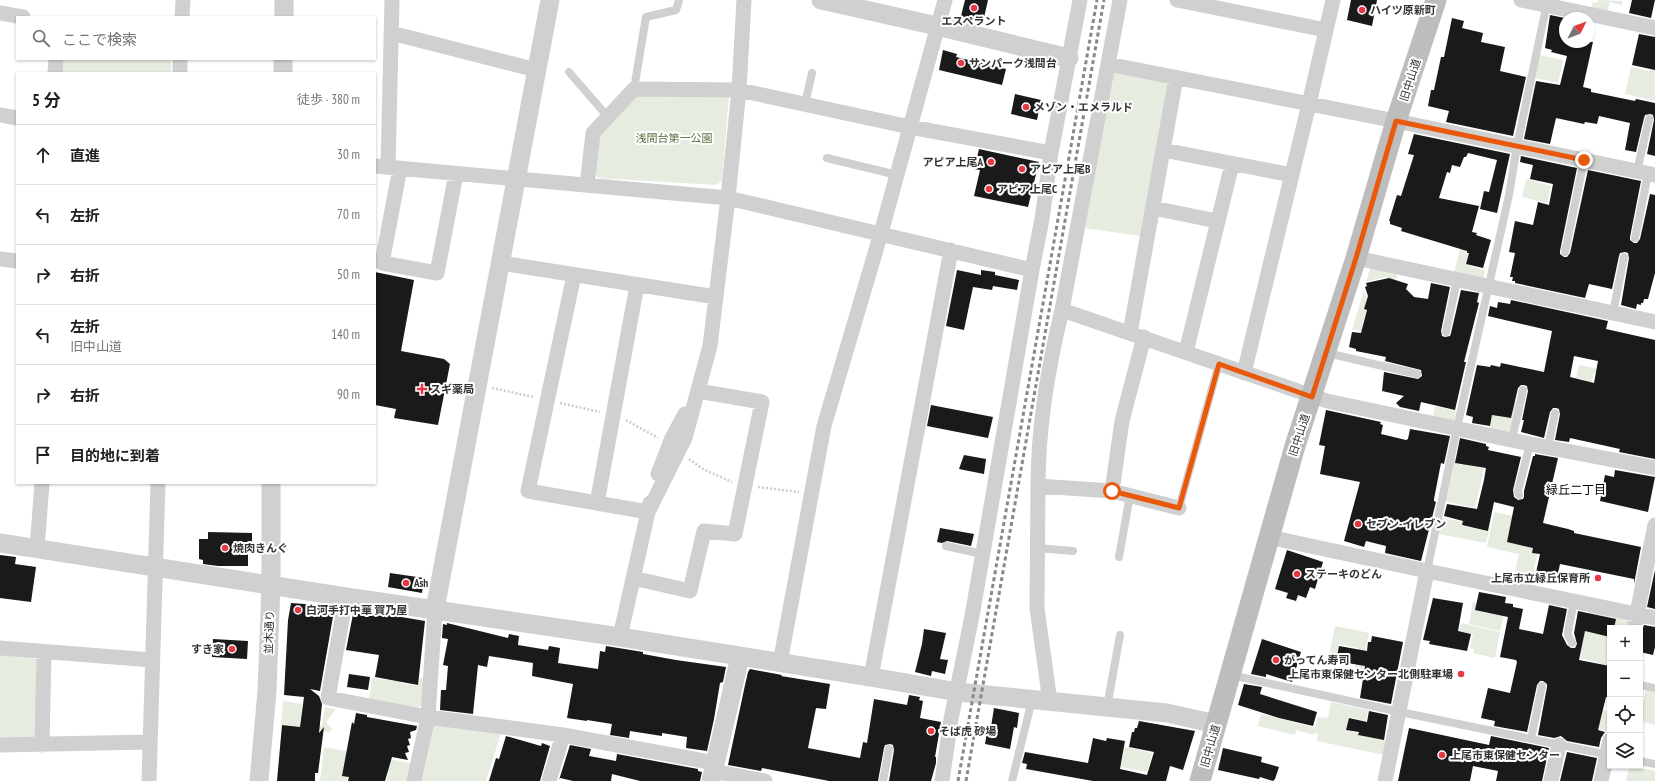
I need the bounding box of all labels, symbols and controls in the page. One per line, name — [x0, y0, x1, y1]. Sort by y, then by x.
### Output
marker: エスペラント — [969, 3, 979, 13]
place label: ハイツ原新町 — [1370, 3, 1436, 17]
marker: ハイツ原新町 — [1357, 5, 1367, 15]
north arrow — [1559, 12, 1595, 48]
place label: エスペラント — [941, 14, 1007, 28]
search box — [16, 16, 376, 60]
icon: search — [30, 27, 52, 49]
text: ここで検索 — [62, 30, 137, 49]
place label: サンパーク浅間台 — [969, 56, 1057, 70]
street label: 旧中山道 — [1397, 57, 1423, 103]
marker: サンパーク浅間台 — [956, 58, 966, 68]
text: 5 分 — [32, 89, 61, 111]
text: 徒歩 · 380 m — [297, 91, 360, 108]
place label: メゾン・エメラルド — [1034, 100, 1133, 114]
marker: メゾン・エメラルド — [1021, 102, 1031, 112]
park label: 浅間台第一公園 — [636, 131, 713, 145]
icon: ahead — [32, 144, 54, 166]
text: 直進 — [70, 146, 100, 165]
text: 30 m — [337, 146, 360, 163]
route end — [1575, 151, 1593, 169]
place label: アピア上尾A — [922, 155, 983, 169]
marker: アピア上尾A — [986, 157, 996, 167]
place label: アピア上尾B — [1030, 162, 1091, 176]
marker: アピア上尾B — [1017, 164, 1027, 174]
place label: アピア上尾C — [997, 182, 1057, 196]
marker: アピア上尾C — [984, 184, 994, 194]
icon: left — [32, 204, 54, 226]
text: 左折 — [70, 206, 100, 225]
text: 70 m — [337, 206, 360, 223]
icon: right — [32, 264, 54, 286]
text: 右折 — [70, 266, 100, 285]
text: 50 m — [337, 266, 360, 283]
text: 左折 — [70, 317, 100, 336]
icon: left — [32, 324, 54, 346]
text: 140 m — [331, 326, 360, 343]
text: 旧中山道 — [70, 338, 122, 355]
place label: スギ薬局 — [430, 382, 474, 396]
icon: right — [32, 384, 54, 406]
marker: スギ薬局 — [417, 384, 427, 394]
text: 右折 — [70, 386, 100, 405]
text: 90 m — [337, 386, 360, 403]
street label: 旧中山道 — [1286, 412, 1312, 458]
icon: arrive — [32, 444, 54, 466]
text: 目的地に到着 — [70, 446, 160, 465]
route start — [1103, 482, 1121, 500]
district label: 緑丘二丁目 — [1546, 482, 1606, 497]
place label: セブン-イレブン — [1366, 517, 1446, 531]
marker: セブン-イレブン — [1353, 519, 1363, 529]
place label: 焼肉きんぐ — [233, 541, 288, 555]
marker: 焼肉きんぐ — [220, 543, 230, 553]
place label: ステーキのどん — [1305, 567, 1382, 581]
marker: ステーキのどん — [1292, 569, 1302, 579]
place label: 上尾市立緑丘保育所 — [1491, 571, 1590, 585]
marker: 上尾市立緑丘保育所 — [1593, 573, 1603, 583]
place label: Ash — [413, 576, 428, 590]
marker: Ash — [401, 578, 411, 588]
place label: 白河手打中華 賀乃屋 — [306, 603, 407, 617]
marker: 白河手打中華 賀乃屋 — [293, 605, 303, 615]
street label: 並木通り — [261, 610, 277, 654]
map controls — [1607, 625, 1643, 769]
button: + — [1607, 625, 1643, 661]
place label: すき家 — [191, 642, 224, 656]
marker: すき家 — [227, 644, 237, 654]
place label: がってん寿司 — [1284, 653, 1349, 667]
marker: がってん寿司 — [1271, 655, 1281, 665]
button: − — [1607, 661, 1643, 697]
place label: 上尾市東保健センター北側駐車場 — [1288, 667, 1453, 681]
marker: 上尾市東保健センター北側駐車場 — [1456, 669, 1466, 679]
button: locate — [1607, 697, 1643, 733]
street label: 旧中山道 — [1197, 723, 1223, 769]
place label: そば虎 砂場 — [939, 724, 996, 738]
marker: そば虎 砂場 — [926, 726, 936, 736]
button: layers — [1607, 733, 1643, 769]
place label: 上尾市東保健センター — [1450, 748, 1560, 762]
marker: 上尾市東保健センター — [1437, 750, 1447, 760]

